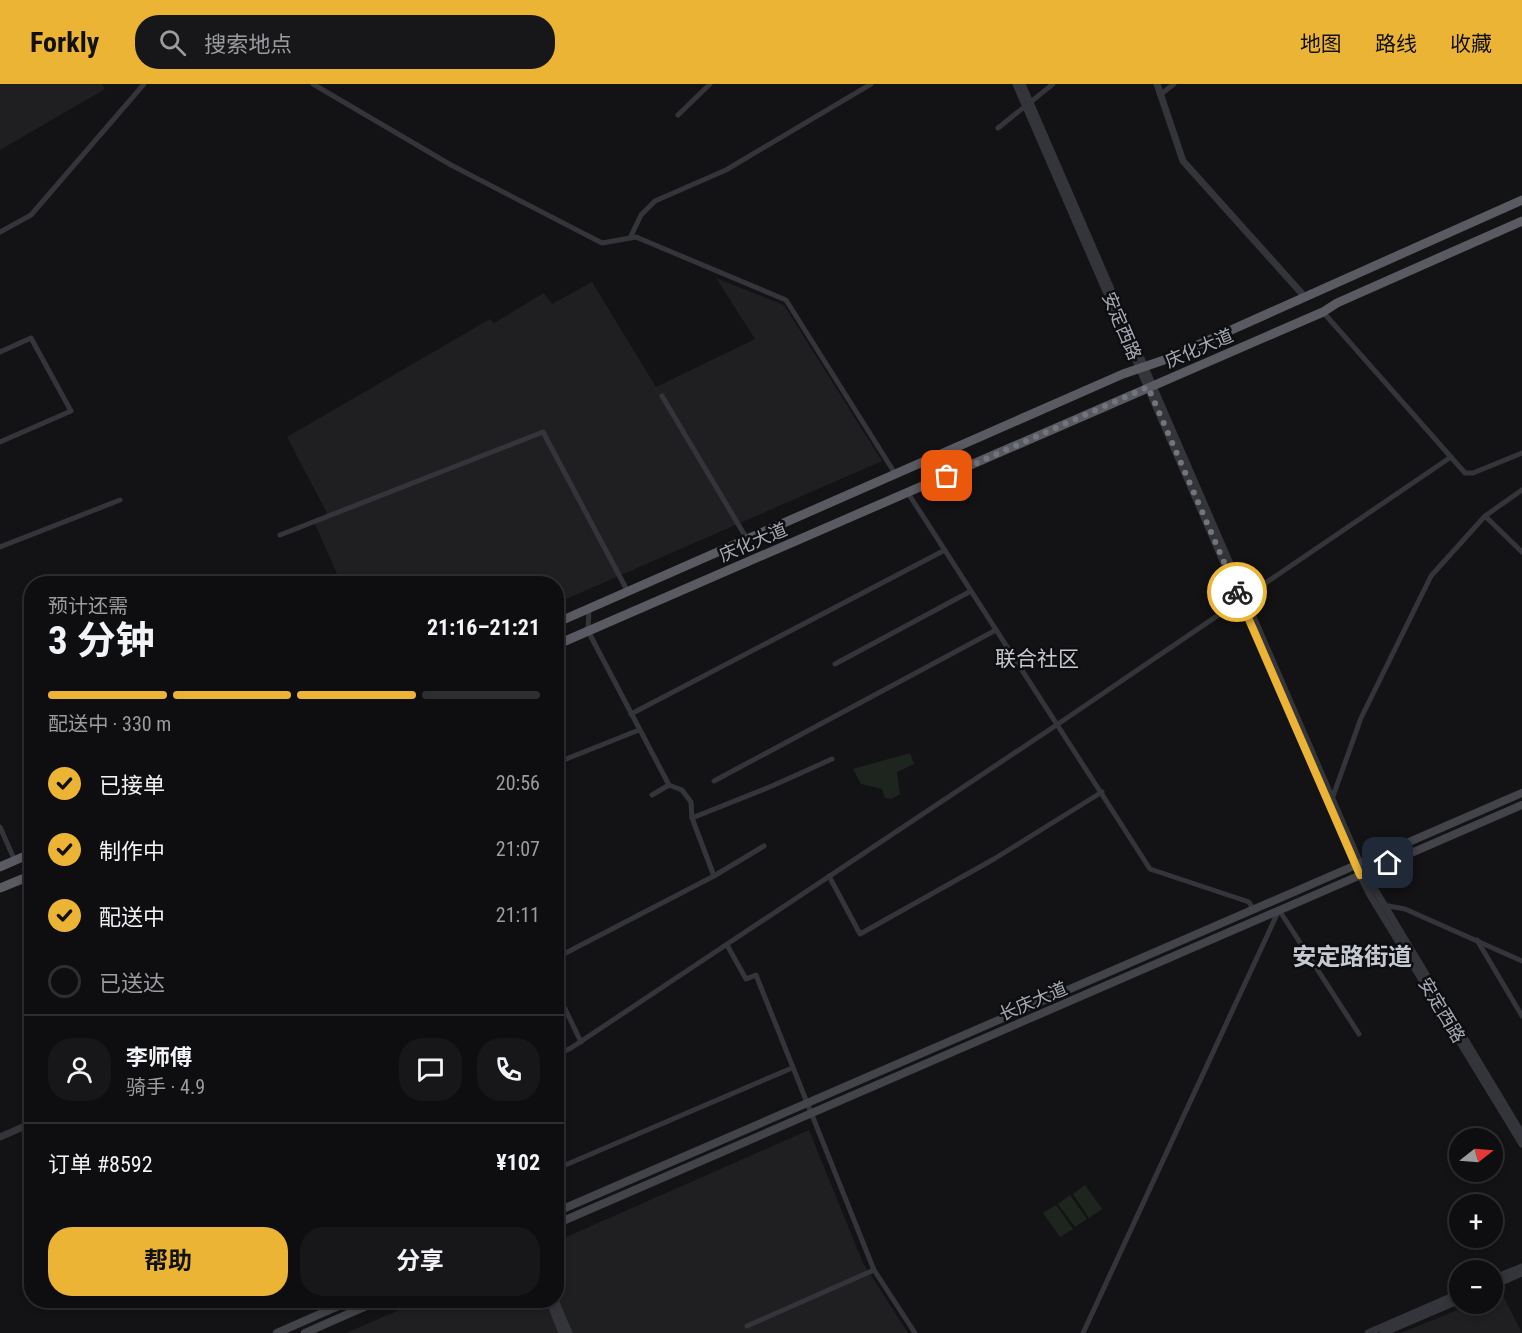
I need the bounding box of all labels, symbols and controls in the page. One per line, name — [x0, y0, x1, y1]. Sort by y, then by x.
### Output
search box — [135, 15, 555, 69]
text: Forkly — [30, 26, 99, 59]
icon: search — [156, 26, 189, 59]
text: 搜索地点 — [204, 32, 292, 57]
text: 地图 — [1300, 32, 1342, 56]
text: 路线 — [1375, 32, 1417, 56]
text: 收藏 — [1450, 32, 1492, 56]
street label: 安定西路 — [1098, 289, 1146, 363]
street label: 庆化大道 — [1162, 324, 1236, 372]
pin — [921, 450, 972, 501]
icon: bag — [930, 459, 963, 492]
street label: 庆化大道 — [716, 518, 790, 566]
courier — [1207, 562, 1267, 622]
icon: bike — [1221, 576, 1254, 609]
text: 预计还需 — [48, 594, 128, 618]
text: 21:16–21:21 — [427, 615, 540, 640]
text: 3 分钟 — [48, 618, 155, 664]
district label: 联合社区 — [995, 647, 1079, 671]
text: 配送中 · 330 m — [48, 712, 171, 736]
icon: check — [48, 767, 81, 800]
text: 20:56 — [496, 771, 540, 795]
text: 已接单 — [99, 773, 165, 798]
icon: check — [48, 833, 81, 866]
text: 21:07 — [496, 837, 540, 861]
pin — [1362, 837, 1413, 888]
text: 制作中 — [99, 839, 165, 864]
icon: home — [1371, 846, 1404, 879]
icon: check — [48, 899, 81, 932]
text: 21:11 — [496, 903, 540, 927]
text: 配送中 — [99, 905, 165, 930]
district label: 安定路街道 — [1292, 943, 1412, 971]
text: 已送达 — [99, 971, 165, 996]
street label: 安定西路 — [1414, 974, 1470, 1046]
street label: 长庆大道 — [996, 977, 1070, 1025]
button: person — [48, 1038, 111, 1101]
button: chat — [399, 1038, 462, 1101]
button: phone — [477, 1038, 540, 1101]
text: 李师傅 — [126, 1045, 192, 1070]
text: 骑手 · 4.9 — [126, 1075, 205, 1099]
north arrow — [1449, 1128, 1503, 1182]
map controls — [1449, 1128, 1503, 1314]
text: ¥102 — [496, 1150, 540, 1175]
text: 订单 #8592 — [48, 1152, 153, 1177]
button: + — [1449, 1194, 1503, 1248]
button: 帮助 — [48, 1227, 288, 1296]
button: 分享 — [300, 1227, 540, 1296]
button: − — [1449, 1260, 1503, 1314]

